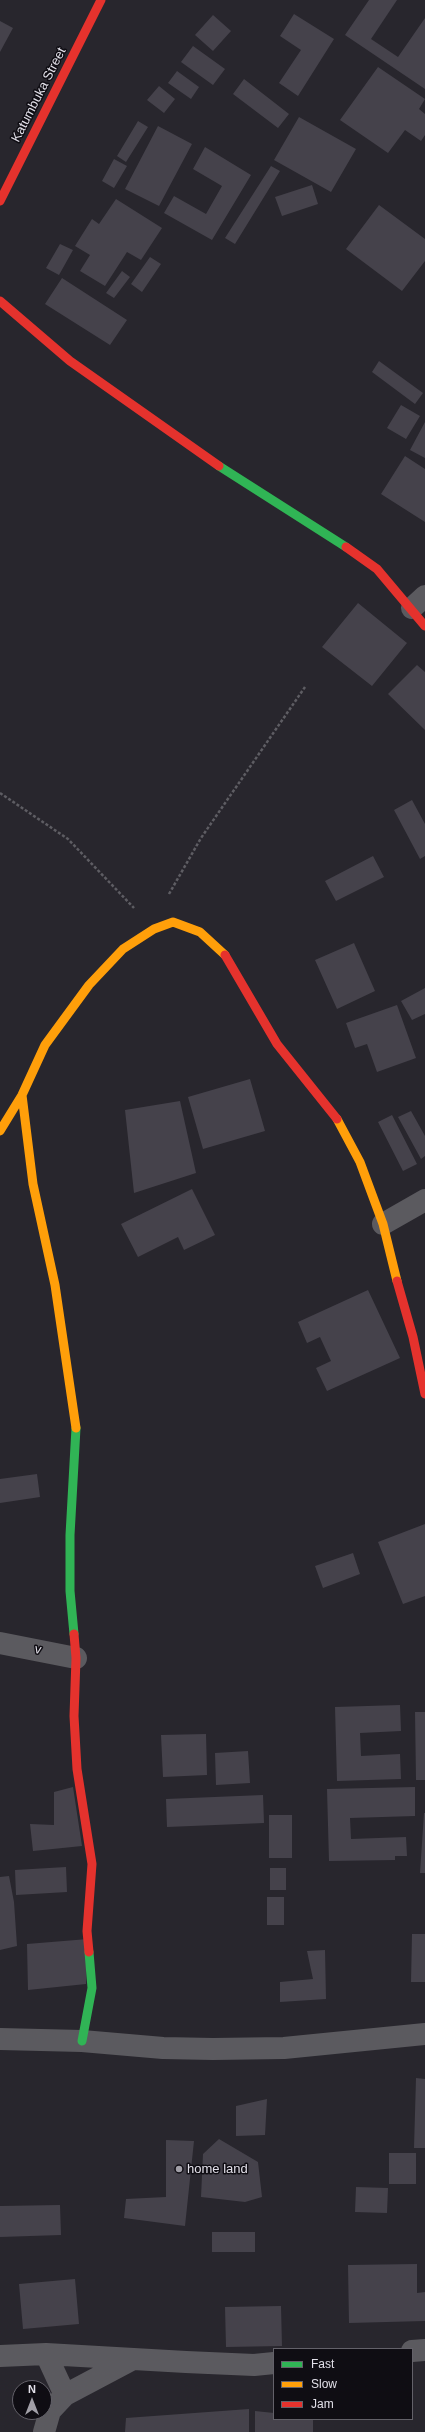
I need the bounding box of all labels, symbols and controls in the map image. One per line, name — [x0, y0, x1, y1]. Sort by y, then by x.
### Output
street label: Katumbuka Street — [8, 45, 70, 145]
street label: v — [33, 1642, 43, 1658]
place label: home land — [187, 2161, 248, 2177]
marker: home land — [174, 2164, 184, 2174]
legend — [273, 2348, 413, 2420]
text: Fast — [311, 2357, 334, 2371]
text: Slow — [311, 2377, 337, 2391]
north arrow — [12, 2380, 52, 2420]
text: N — [28, 2383, 36, 2395]
text: Jam — [311, 2397, 334, 2411]

